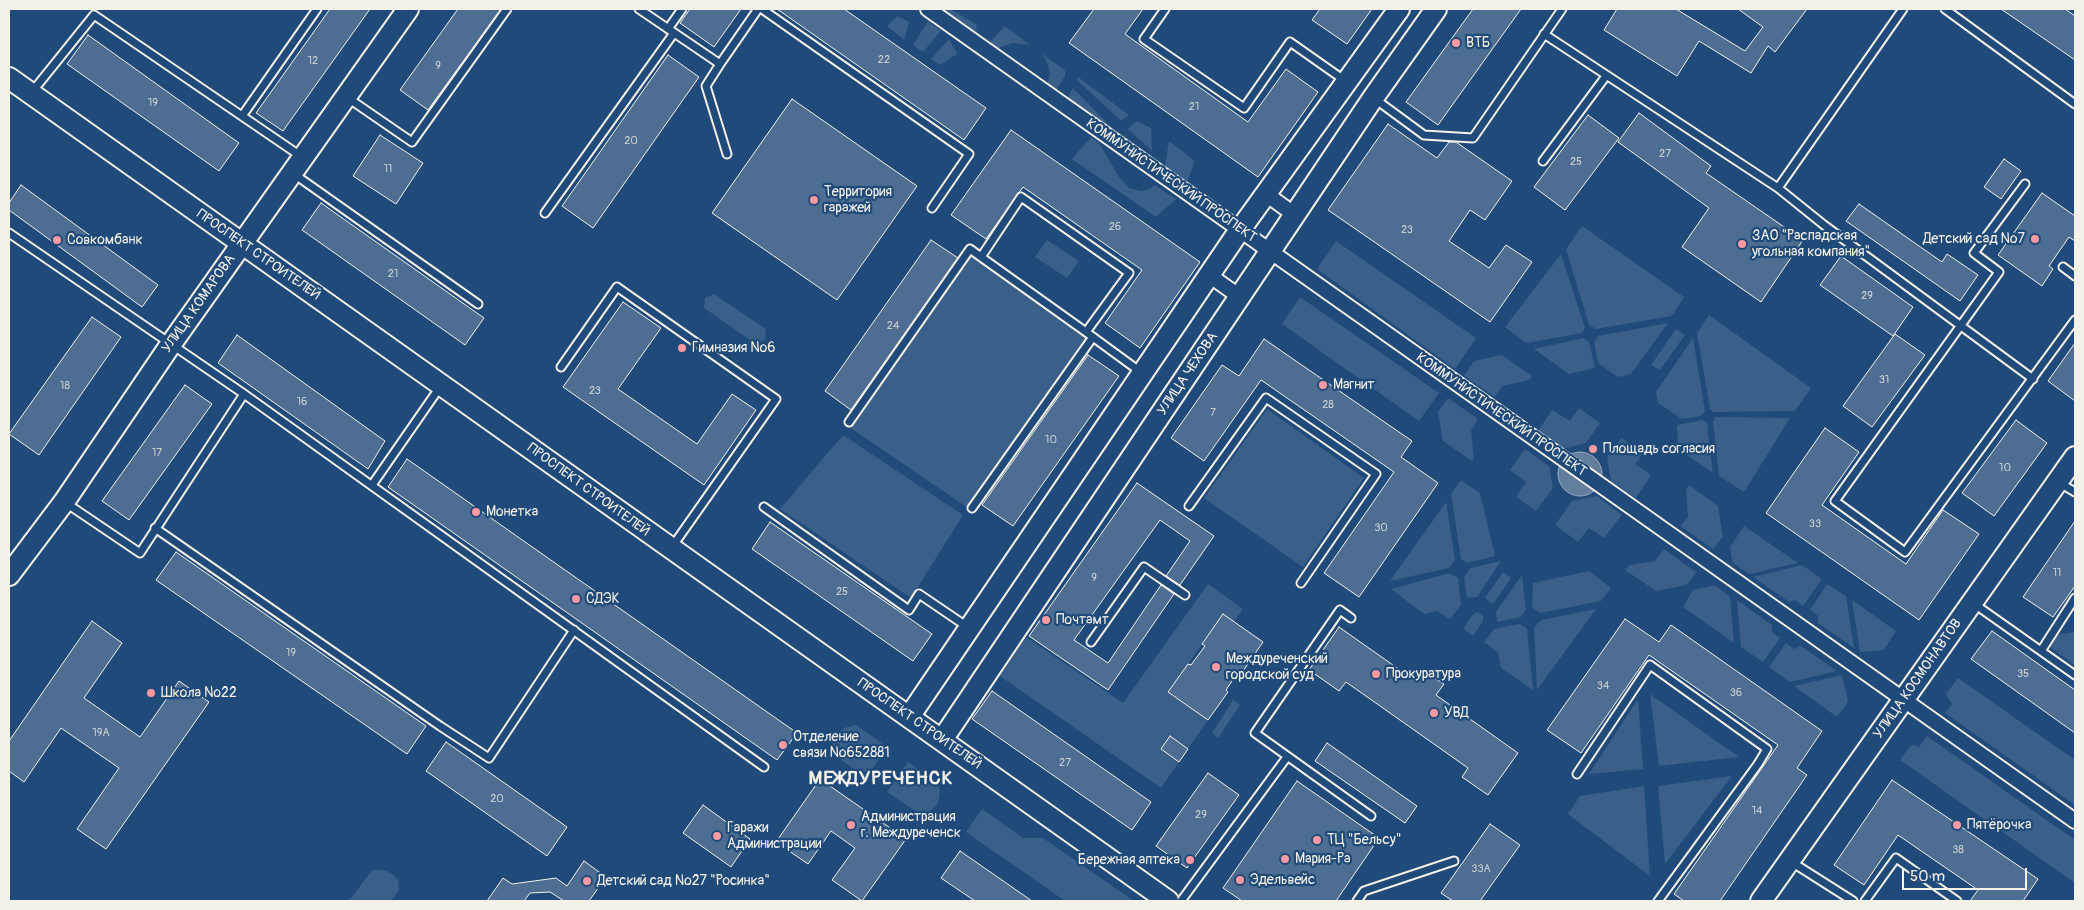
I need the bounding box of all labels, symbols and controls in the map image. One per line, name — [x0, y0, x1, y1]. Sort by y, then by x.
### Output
place label: ВТБ — [1466, 35, 1490, 51]
marker: ВТБ — [1450, 37, 1462, 49]
house number: 22 — [878, 53, 890, 67]
house number: 12 — [308, 54, 318, 68]
house number: 9 — [435, 59, 441, 73]
house number: 19 — [148, 96, 158, 110]
house number: 21 — [1189, 100, 1199, 114]
street label: КОММУНИСТИЧЕСКИЙ ПРОСПЕКТ — [1083, 116, 1259, 246]
house number: 20 — [624, 134, 638, 148]
house number: 27 — [1659, 147, 1671, 161]
house number: 25 — [1570, 155, 1582, 169]
house number: 11 — [384, 162, 392, 176]
place label: Территория гаражей — [824, 184, 892, 216]
marker: Территория гаражей — [808, 194, 820, 206]
street label: ПРОСПЕКТ СТРОИТЕЛЕЙ — [193, 206, 323, 304]
house number: 26 — [1109, 220, 1121, 234]
house number: 23 — [1401, 223, 1413, 237]
place label: ЗАО "Распадская угольная компания" — [1752, 228, 1870, 260]
place label: Детский сад №7 — [1923, 231, 2025, 247]
place label: Совкомбанк — [67, 232, 143, 248]
marker: Детский сад №7 — [2029, 233, 2041, 245]
marker: Совкомбанк — [51, 234, 63, 246]
marker: ЗАО "Распадская угольная компания" — [1736, 238, 1748, 250]
street label: УЛИЦА КОМАРОВА — [159, 252, 239, 356]
house number: 21 — [388, 267, 398, 281]
house number: 29 — [1861, 289, 1873, 303]
house number: 24 — [887, 319, 899, 333]
street label: УЛИЦА ЧЕХОВА — [1154, 329, 1222, 419]
place label: Гимназия №6 — [692, 340, 775, 356]
marker: Гимназия №6 — [676, 342, 688, 354]
street label: КОММУНИСТИЧЕСКИЙ ПРОСПЕКТ — [1413, 350, 1589, 480]
house number: 31 — [1879, 373, 1889, 387]
place label: Магнит — [1333, 377, 1375, 393]
house number: 18 — [60, 379, 70, 393]
marker: Магнит — [1317, 379, 1329, 391]
house number: 23 — [589, 384, 601, 398]
house number: 16 — [297, 395, 307, 409]
house number: 28 — [1322, 398, 1334, 412]
house number: 7 — [1210, 406, 1216, 420]
house number: 10 — [1045, 433, 1057, 447]
street label: ПРОСПЕКТ СТРОИТЕЛЕЙ — [524, 440, 652, 540]
place label: Площадь согласия — [1603, 441, 1715, 457]
marker: Площадь согласия — [1587, 443, 1599, 455]
house number: 17 — [152, 446, 162, 460]
house number: 10 — [1999, 461, 2011, 475]
place label: Монетка — [486, 504, 538, 520]
marker: Монетка — [470, 506, 482, 518]
house number: 33 — [1809, 517, 1821, 531]
house number: 30 — [1374, 521, 1388, 535]
house number: 11 — [2053, 566, 2061, 580]
house number: 9 — [1091, 571, 1097, 585]
house number: 25 — [836, 585, 848, 599]
place label: СДЭК — [586, 591, 619, 607]
marker: СДЭК — [570, 593, 582, 605]
place label: Почтамт — [1056, 612, 1109, 628]
marker: Почтамт — [1040, 614, 1052, 626]
street label: УЛИЦА КОСМОНАВТОВ — [1870, 616, 1966, 742]
house number: 19 — [286, 646, 296, 660]
place label: Междуреченский городской суд — [1226, 651, 1328, 684]
marker: Междуреченский городской суд — [1210, 661, 1222, 673]
place label: Прокуратура — [1386, 666, 1461, 682]
house number: 35 — [2017, 667, 2029, 681]
marker: Прокуратура — [1370, 668, 1382, 680]
street label: ПРОСПЕКТ СТРОИТЕЛЕЙ — [854, 675, 984, 773]
house number: 34 — [1597, 679, 1609, 693]
place label: Школа №22 — [161, 685, 237, 701]
house number: 36 — [1730, 686, 1742, 700]
marker: Школа №22 — [145, 687, 157, 699]
place label: УВД — [1444, 705, 1469, 721]
marker: УВД — [1428, 707, 1440, 719]
house number: 19А — [92, 726, 110, 740]
place label: Отделение связи №652881 — [793, 729, 890, 762]
marker: Отделение связи №652881 — [777, 739, 789, 751]
house number: 27 — [1059, 756, 1071, 770]
district label: МЕЖДУРЕЧЕНСК — [807, 768, 955, 790]
house number: 20 — [490, 792, 504, 806]
house number: 14 — [1752, 804, 1762, 818]
house number: 29 — [1195, 808, 1207, 822]
place label: Администрация г. Междуреченск — [861, 809, 961, 842]
place label: Пятёрочка — [1967, 817, 2031, 833]
marker: Администрация г. Междуреченск — [845, 819, 857, 831]
marker: Пятёрочка — [1951, 819, 1963, 831]
place label: Гаражи Администрации — [727, 820, 821, 852]
marker: Гаражи Администрации — [711, 830, 723, 842]
place label: ТЦ "Бельсу" — [1327, 832, 1401, 848]
marker: ТЦ "Бельсу" — [1311, 834, 1323, 846]
house number: 38 — [1952, 843, 1964, 857]
place label: Мария-Ра — [1295, 851, 1350, 867]
place label: Бережная аптека — [1078, 852, 1180, 868]
marker: Мария-Ра — [1279, 853, 1291, 865]
marker: Бережная аптека — [1184, 854, 1196, 866]
scale bar — [1904, 858, 2029, 890]
house number: 33А — [1471, 862, 1491, 876]
text: 50 m — [1910, 867, 1945, 886]
place label: Эдельвейс — [1250, 872, 1315, 888]
place label: Детский сад №27 "Росинка" — [597, 873, 770, 889]
marker: Эдельвейс — [1234, 874, 1246, 886]
marker: Детский сад №27 "Росинка" — [581, 875, 593, 887]

